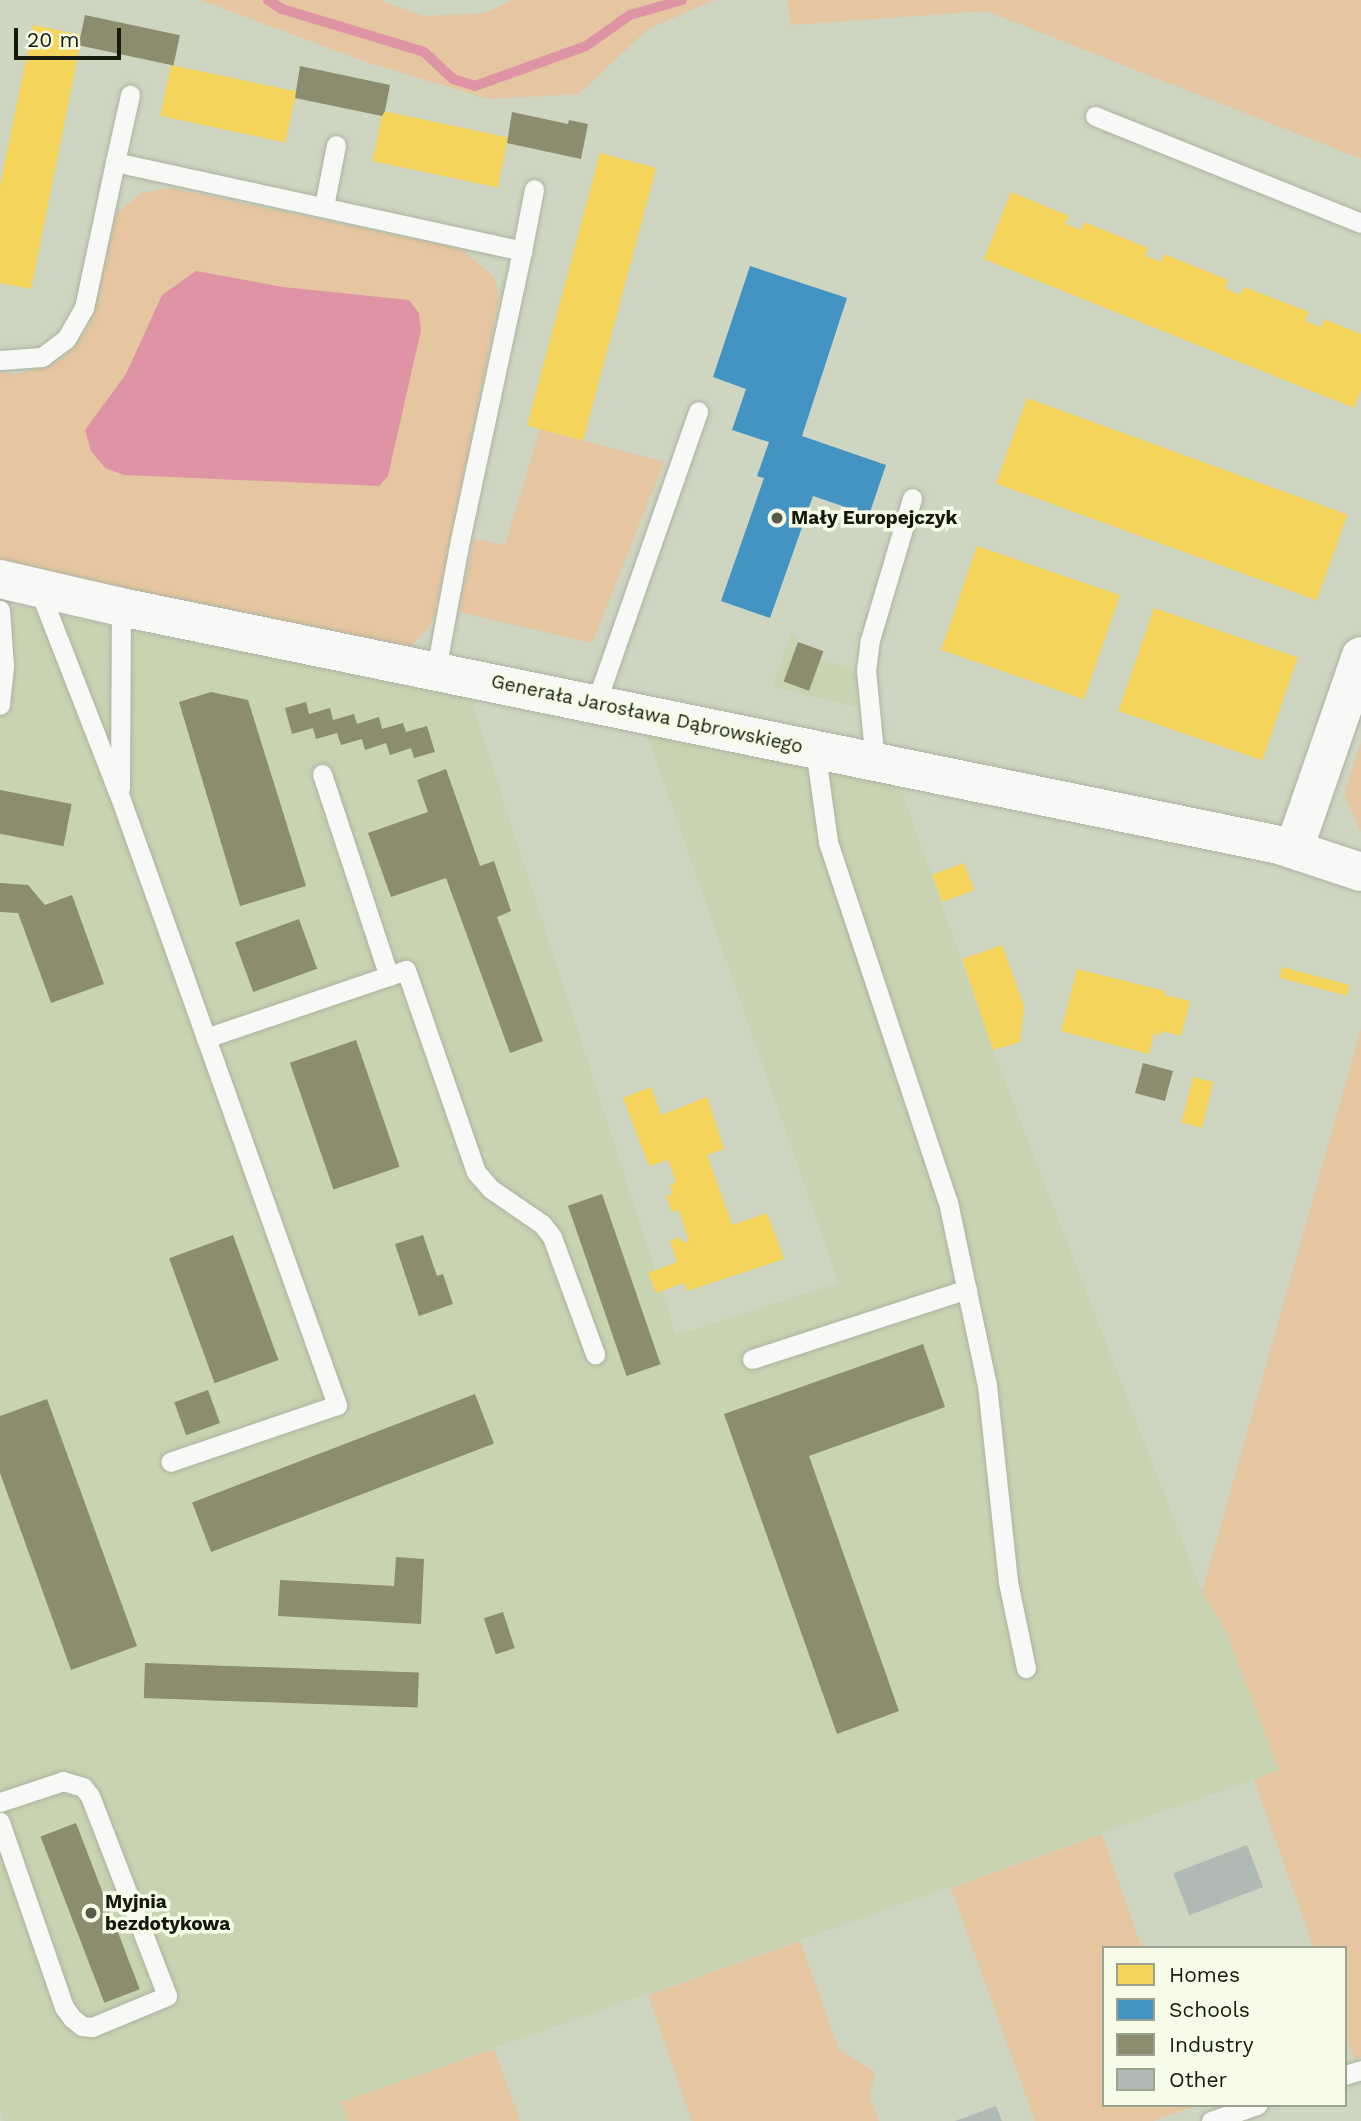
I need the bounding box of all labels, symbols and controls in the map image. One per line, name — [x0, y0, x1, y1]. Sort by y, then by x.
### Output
scale bar — [18, 14, 124, 58]
text: 20 m — [27, 27, 79, 52]
place label: Mały Europejczyk — [791, 507, 958, 529]
marker: Mały Europejczyk — [769, 510, 785, 526]
street label: Generała Jarosława Dąbrowskiego — [488, 670, 806, 758]
place label: Myjnia bezdotykowa — [105, 1891, 230, 1935]
marker: Myjnia bezdotykowa — [83, 1905, 99, 1921]
legend — [1102, 1946, 1347, 2107]
text: Homes — [1169, 1962, 1240, 1987]
text: Schools — [1169, 1997, 1250, 2022]
text: Industry — [1169, 2032, 1254, 2057]
text: Other — [1169, 2067, 1227, 2092]

